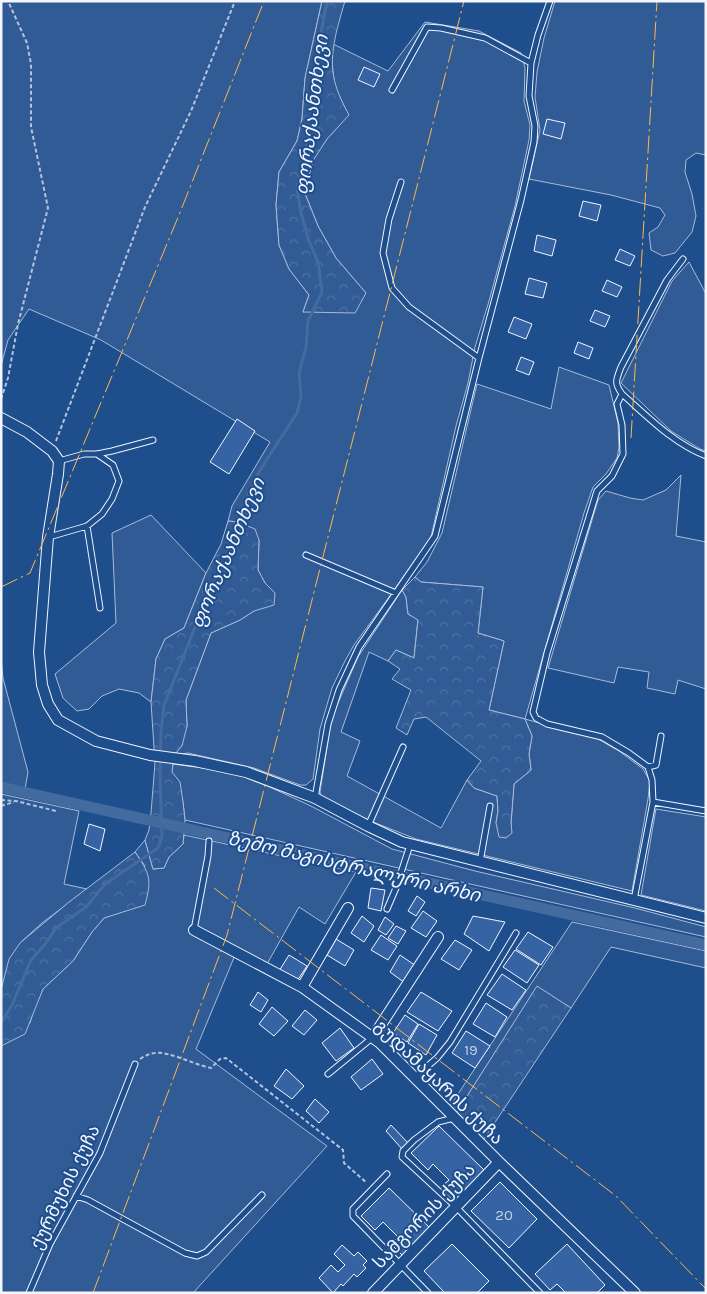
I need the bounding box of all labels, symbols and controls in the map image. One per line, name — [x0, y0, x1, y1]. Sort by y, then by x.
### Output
water label: ფორაქაანთხევი — [291, 33, 333, 197]
water label: ფორაქაანთხევი — [186, 474, 270, 632]
water label: ზემო მაგისტრალური არხი — [225, 827, 483, 907]
street label: გუდამაყარის ქუჩა — [370, 1015, 508, 1149]
house number: 19 — [464, 1041, 478, 1059]
street label: ქურმუხის ქუჩა — [25, 1121, 105, 1253]
street label: სამგორის ქუჩა — [368, 1159, 480, 1273]
house number: 20 — [495, 1206, 513, 1224]

